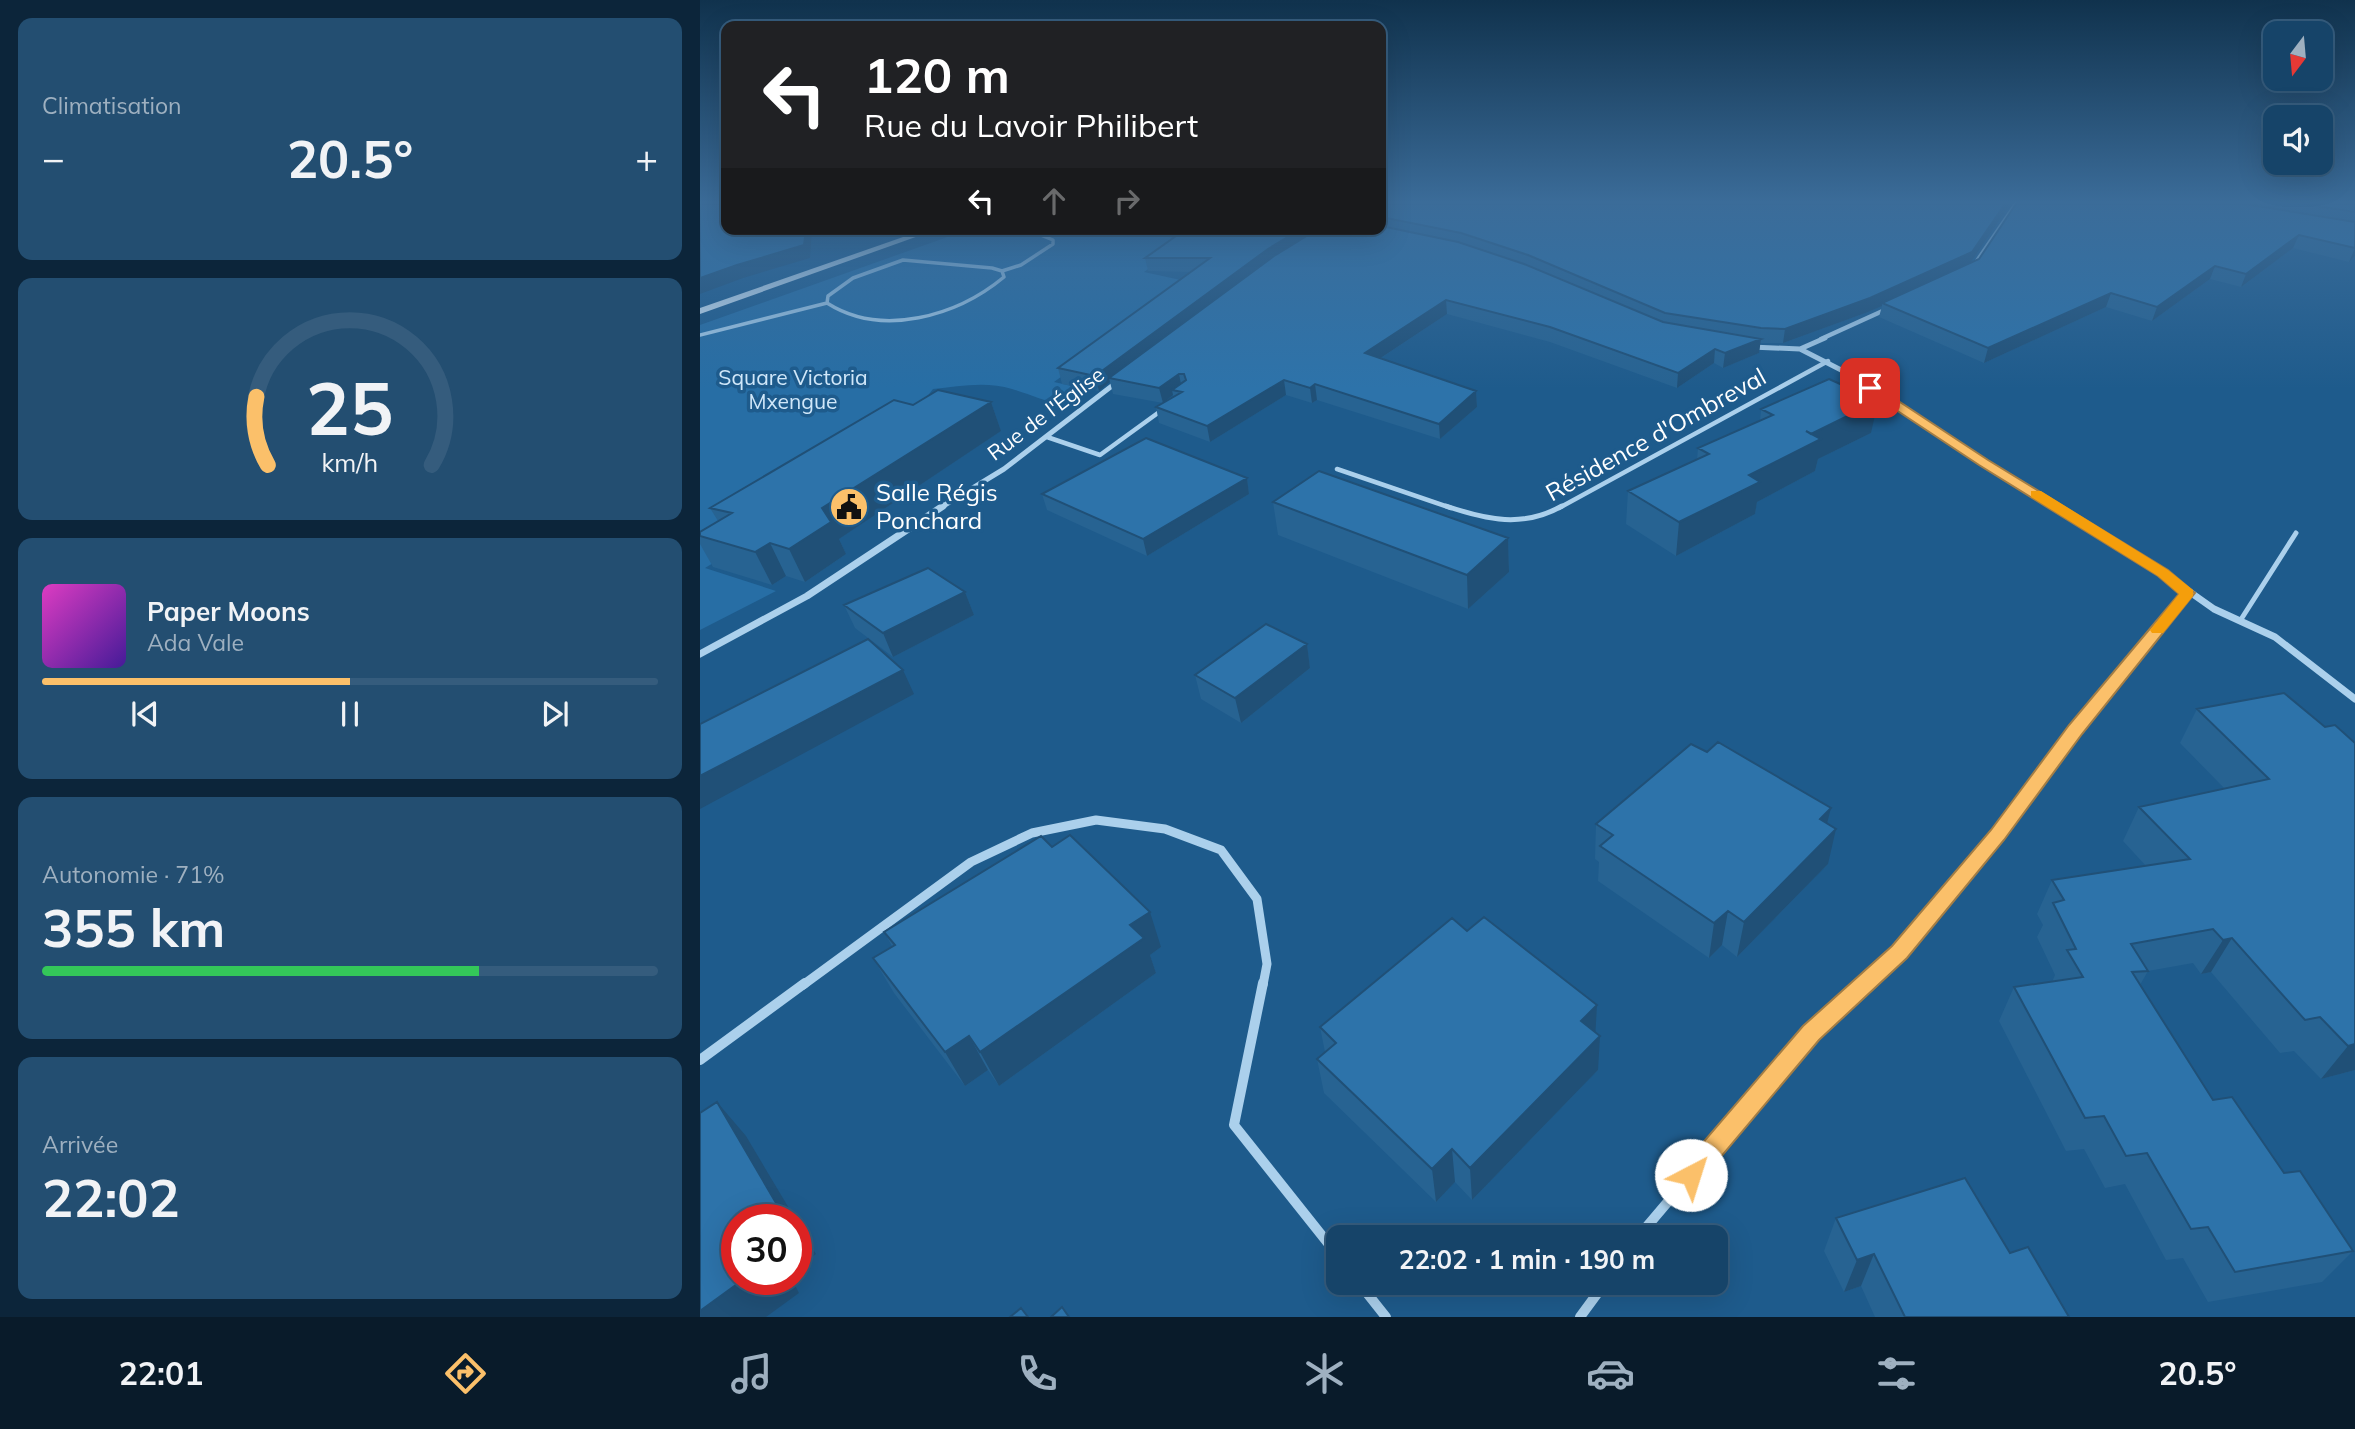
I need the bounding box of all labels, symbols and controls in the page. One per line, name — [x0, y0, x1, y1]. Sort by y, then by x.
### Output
north arrow — [2263, 21, 2333, 91]
map controls — [2263, 21, 2333, 175]
text: 120 m — [864, 44, 1010, 105]
icon: left — [749, 49, 840, 140]
text: Climatisation — [42, 91, 182, 120]
text: Rue du Lavoir Philibert — [864, 105, 1198, 145]
button: sound — [2263, 105, 2333, 175]
text: 20.5° — [287, 126, 413, 191]
text: − — [42, 134, 65, 182]
text: + — [635, 134, 658, 182]
icon: left — [962, 182, 1000, 220]
icon: ahead — [1035, 182, 1073, 220]
icon: right — [1108, 182, 1146, 220]
pin — [1840, 358, 1900, 418]
street label: Rue de l'Église — [982, 361, 1109, 466]
street label: Résidence d'Ombreval — [1540, 361, 1771, 507]
text: 25 — [306, 362, 394, 453]
park label: Square Victoria Mxengue — [718, 364, 868, 414]
icon: arrive — [1851, 369, 1889, 407]
text: km/h — [322, 446, 378, 477]
place label: Salle Régis Ponchard — [876, 477, 998, 535]
public building icon: Salle Régis Ponchard — [828, 486, 870, 528]
text: Paper Moons — [147, 595, 310, 628]
text: Ada Vale — [147, 628, 244, 657]
icon: previous — [126, 695, 164, 733]
icon: pause — [331, 695, 369, 733]
icon: next — [536, 695, 574, 733]
text: Autonomie · 71% — [42, 860, 225, 889]
text: 355 km — [42, 895, 225, 960]
text: Arrivée — [42, 1130, 118, 1159]
position arrow — [1654, 1138, 1728, 1212]
text: 22:02 — [42, 1165, 180, 1230]
speed limit sign: 30 — [721, 1204, 812, 1295]
text: 22:02 · 1 min · 190 m — [1399, 1243, 1655, 1276]
icon: directions — [441, 1349, 490, 1398]
icon: music — [727, 1349, 776, 1398]
icon: phone — [1013, 1349, 1062, 1398]
icon: climate — [1300, 1349, 1349, 1398]
icon: car — [1586, 1349, 1635, 1398]
icon: filters — [1872, 1349, 1921, 1398]
text: 22:01 — [119, 1353, 203, 1393]
text: 20.5° — [2159, 1353, 2236, 1393]

